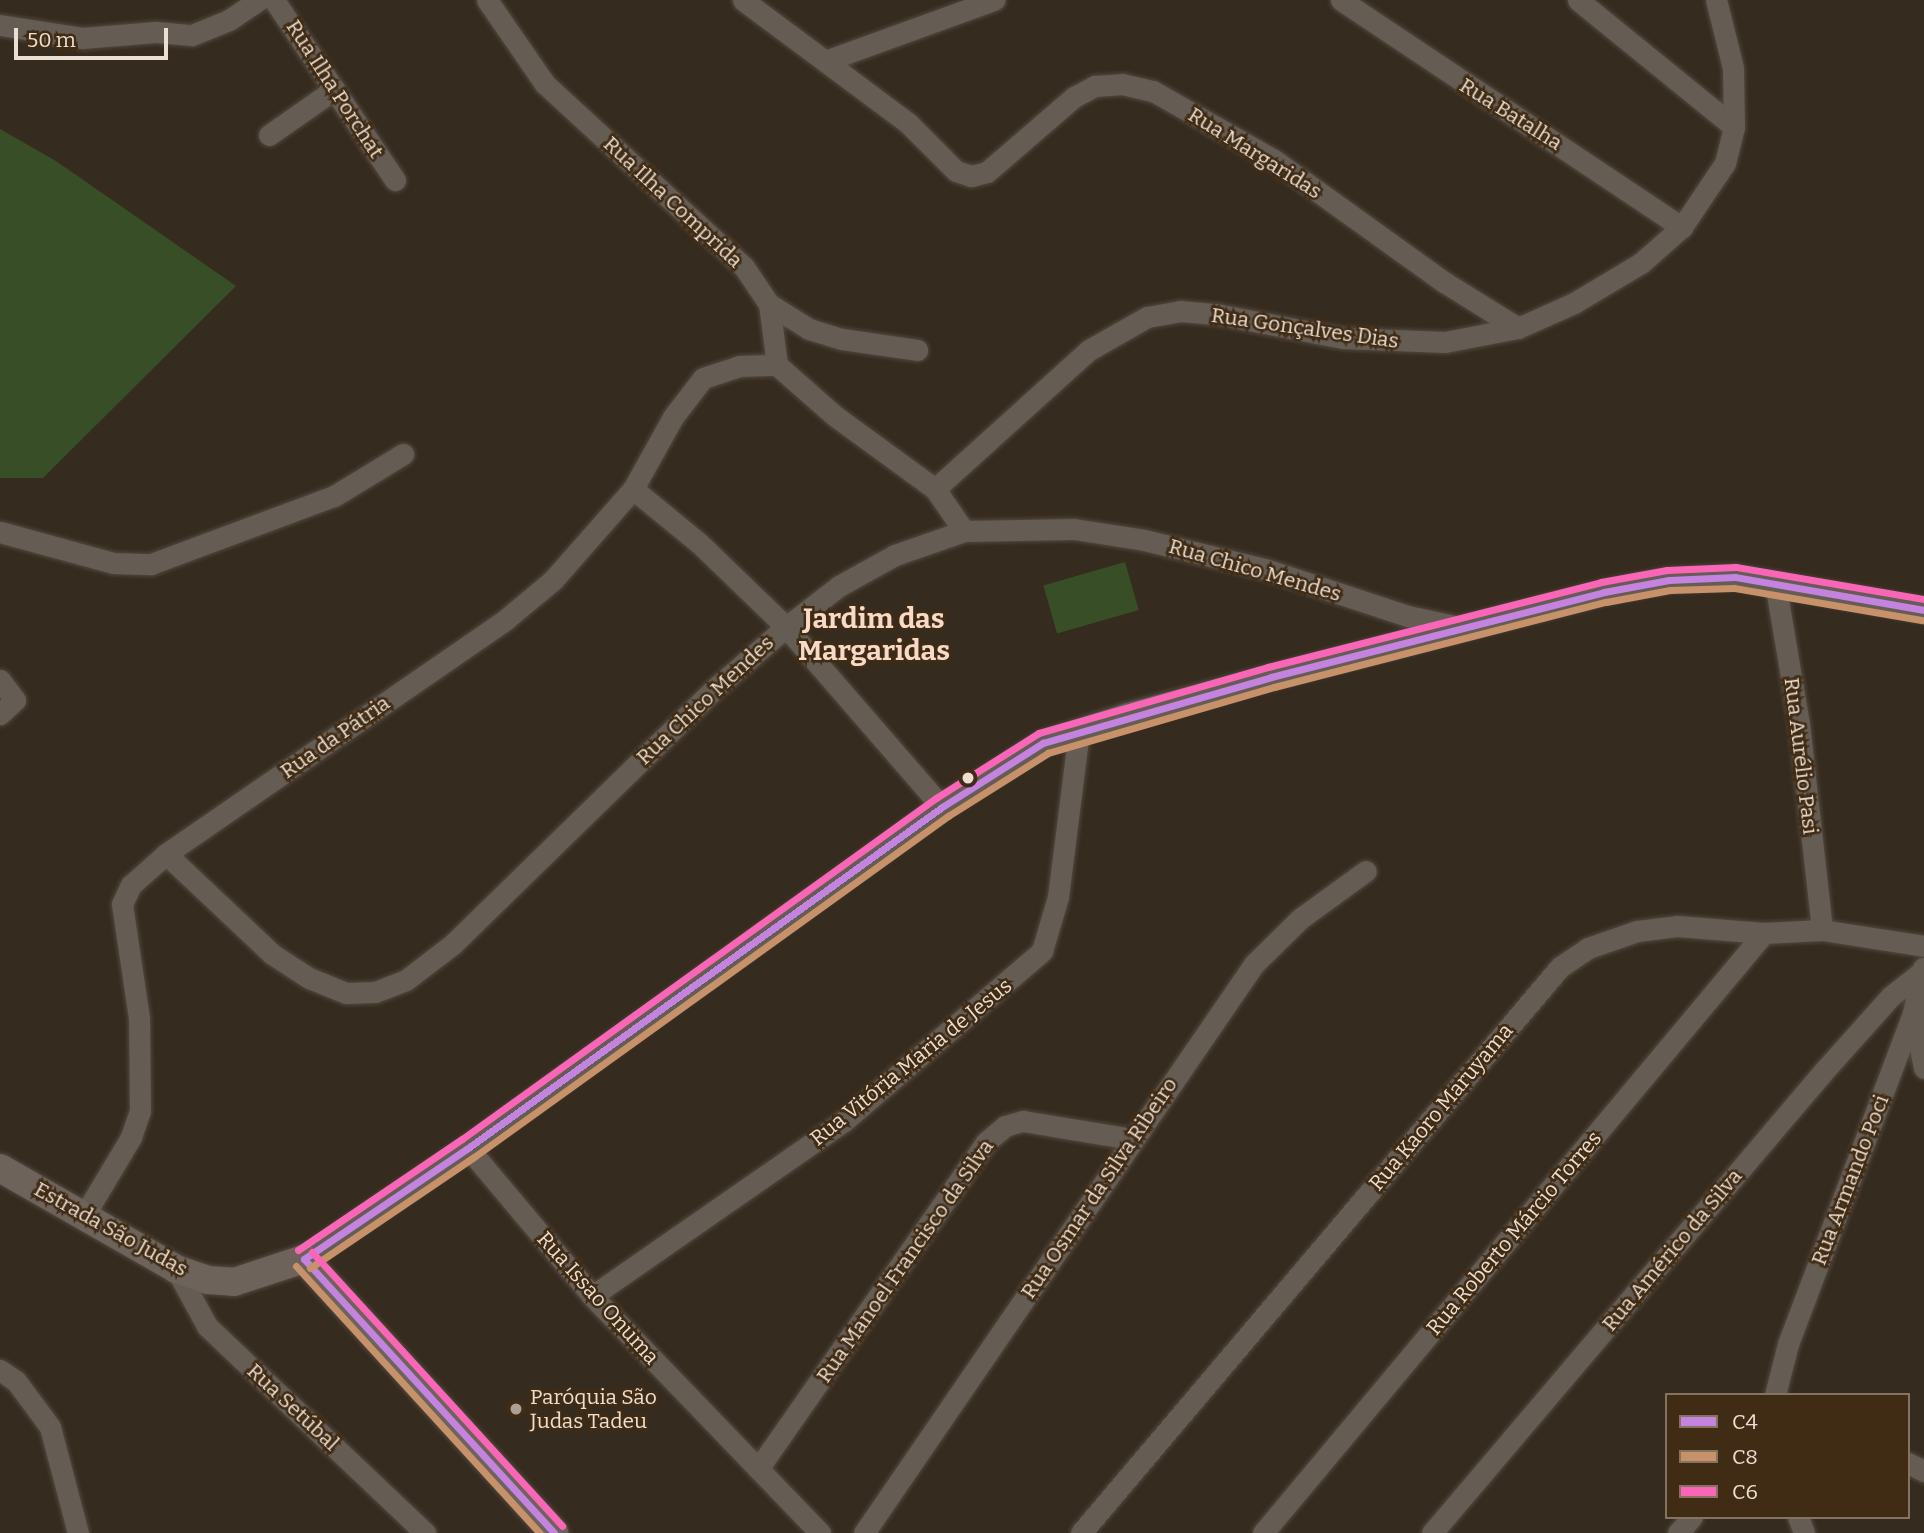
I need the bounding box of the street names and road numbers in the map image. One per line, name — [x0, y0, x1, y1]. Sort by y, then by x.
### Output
street label: Rua Ilha Porchat — [281, 15, 389, 163]
street label: Rua Batalha — [1455, 73, 1567, 155]
street label: Rua Margaridas — [1184, 102, 1326, 204]
street label: Rua Ilha Comprida — [598, 131, 748, 273]
street label: Rua Gonçalves Dias — [1210, 302, 1400, 354]
street label: Rua Chico Mendes — [1166, 533, 1344, 607]
street label: Rua Chico Mendes — [631, 630, 779, 770]
street label: Rua Aurélio Pasi — [1779, 676, 1823, 836]
street label: Rua da Pátria — [276, 690, 394, 784]
street label: Rua Vitória Maria de Jesus — [805, 973, 1017, 1151]
street label: Rua Kaoro Maruyama — [1364, 1018, 1518, 1196]
street label: Rua Osmar da Silva Ribeiro — [1015, 1073, 1183, 1303]
street label: Rua Armando Poci — [1806, 1091, 1894, 1269]
street label: Rua Roberto Márcio Torres — [1421, 1126, 1607, 1340]
street label: Rua Manoel Francisco da Silva — [811, 1134, 999, 1388]
street label: Rua Américo da Silva — [1597, 1164, 1747, 1336]
street label: Estrada São Judas — [30, 1176, 192, 1282]
street label: Rua Issao Onuma — [532, 1226, 664, 1370]
street label: Rua Setúbal — [242, 1358, 344, 1456]

